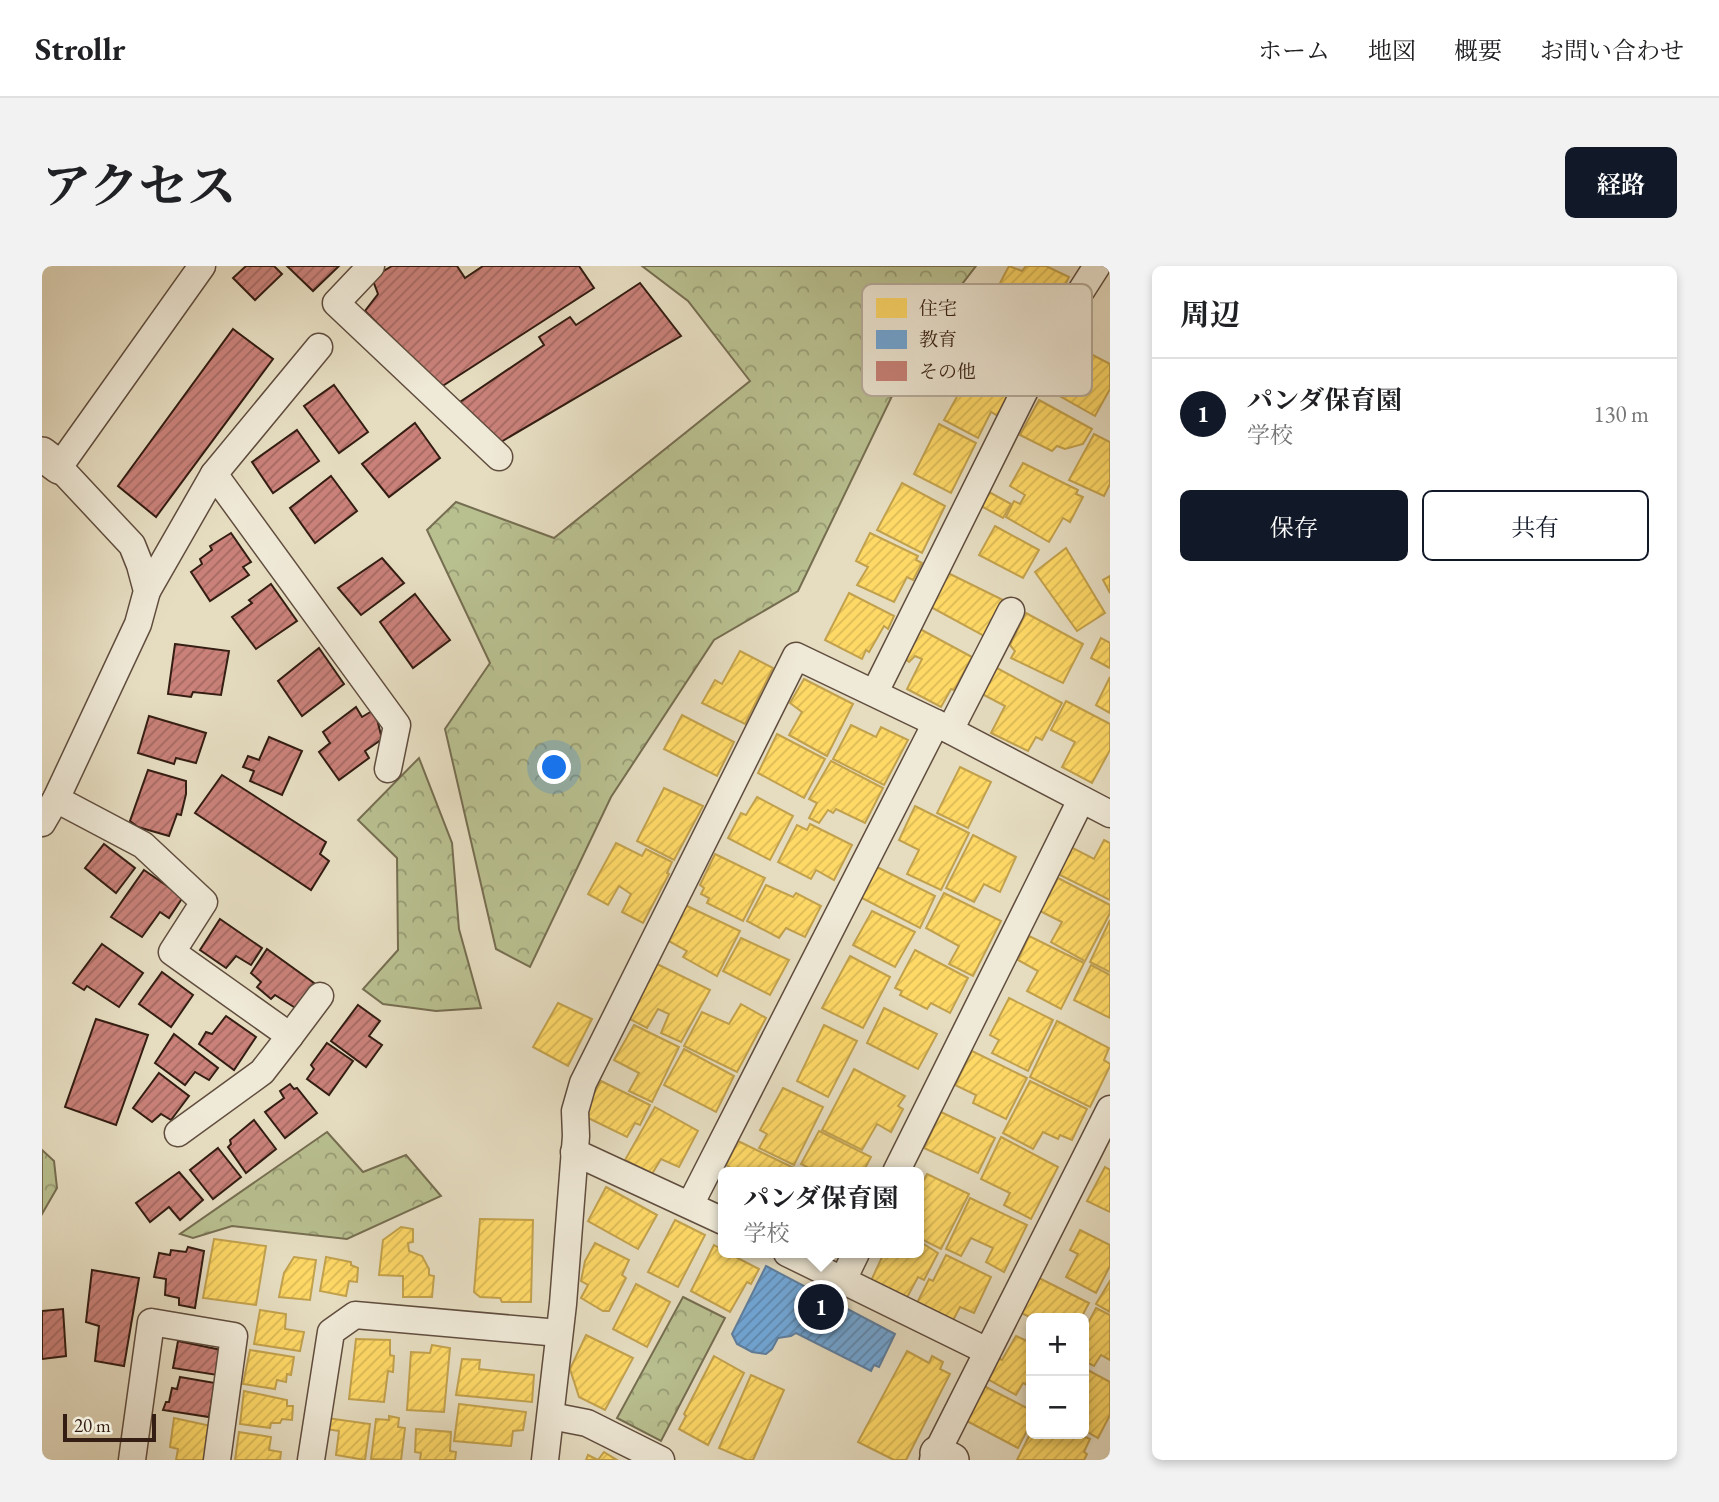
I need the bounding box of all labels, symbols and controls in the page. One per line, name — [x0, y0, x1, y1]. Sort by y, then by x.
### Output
text: Strollr — [35, 27, 126, 70]
text: ホーム — [1258, 35, 1330, 66]
text: 地図 — [1368, 35, 1416, 66]
text: 概要 — [1454, 35, 1502, 66]
text: お問い合わせ — [1540, 35, 1684, 66]
button: 経路 — [1565, 147, 1677, 218]
text: アクセス — [42, 154, 237, 218]
legend — [862, 284, 1092, 396]
text: 周辺 — [1180, 295, 1240, 334]
text: 住宅 — [919, 296, 957, 321]
text: 教育 — [919, 327, 957, 352]
text: その他 — [919, 359, 976, 384]
text: パンダ保育園 — [1247, 383, 1402, 417]
text: 1 — [1197, 399, 1209, 429]
text: 130 m — [1593, 399, 1649, 429]
text: 学校 — [1247, 420, 1293, 450]
button: 保存 — [1180, 490, 1408, 561]
button: 共有 — [1422, 490, 1649, 561]
your location — [537, 750, 571, 784]
popup — [718, 1167, 924, 1258]
text: パンダ保育園 — [744, 1181, 898, 1215]
text: 学校 — [744, 1218, 790, 1248]
pin: 1 — [798, 1281, 844, 1333]
map controls — [1026, 1313, 1089, 1439]
button: + — [1026, 1313, 1089, 1376]
button: − — [1026, 1376, 1089, 1439]
scale bar — [63, 1411, 156, 1443]
text: 20 m — [74, 1413, 111, 1438]

